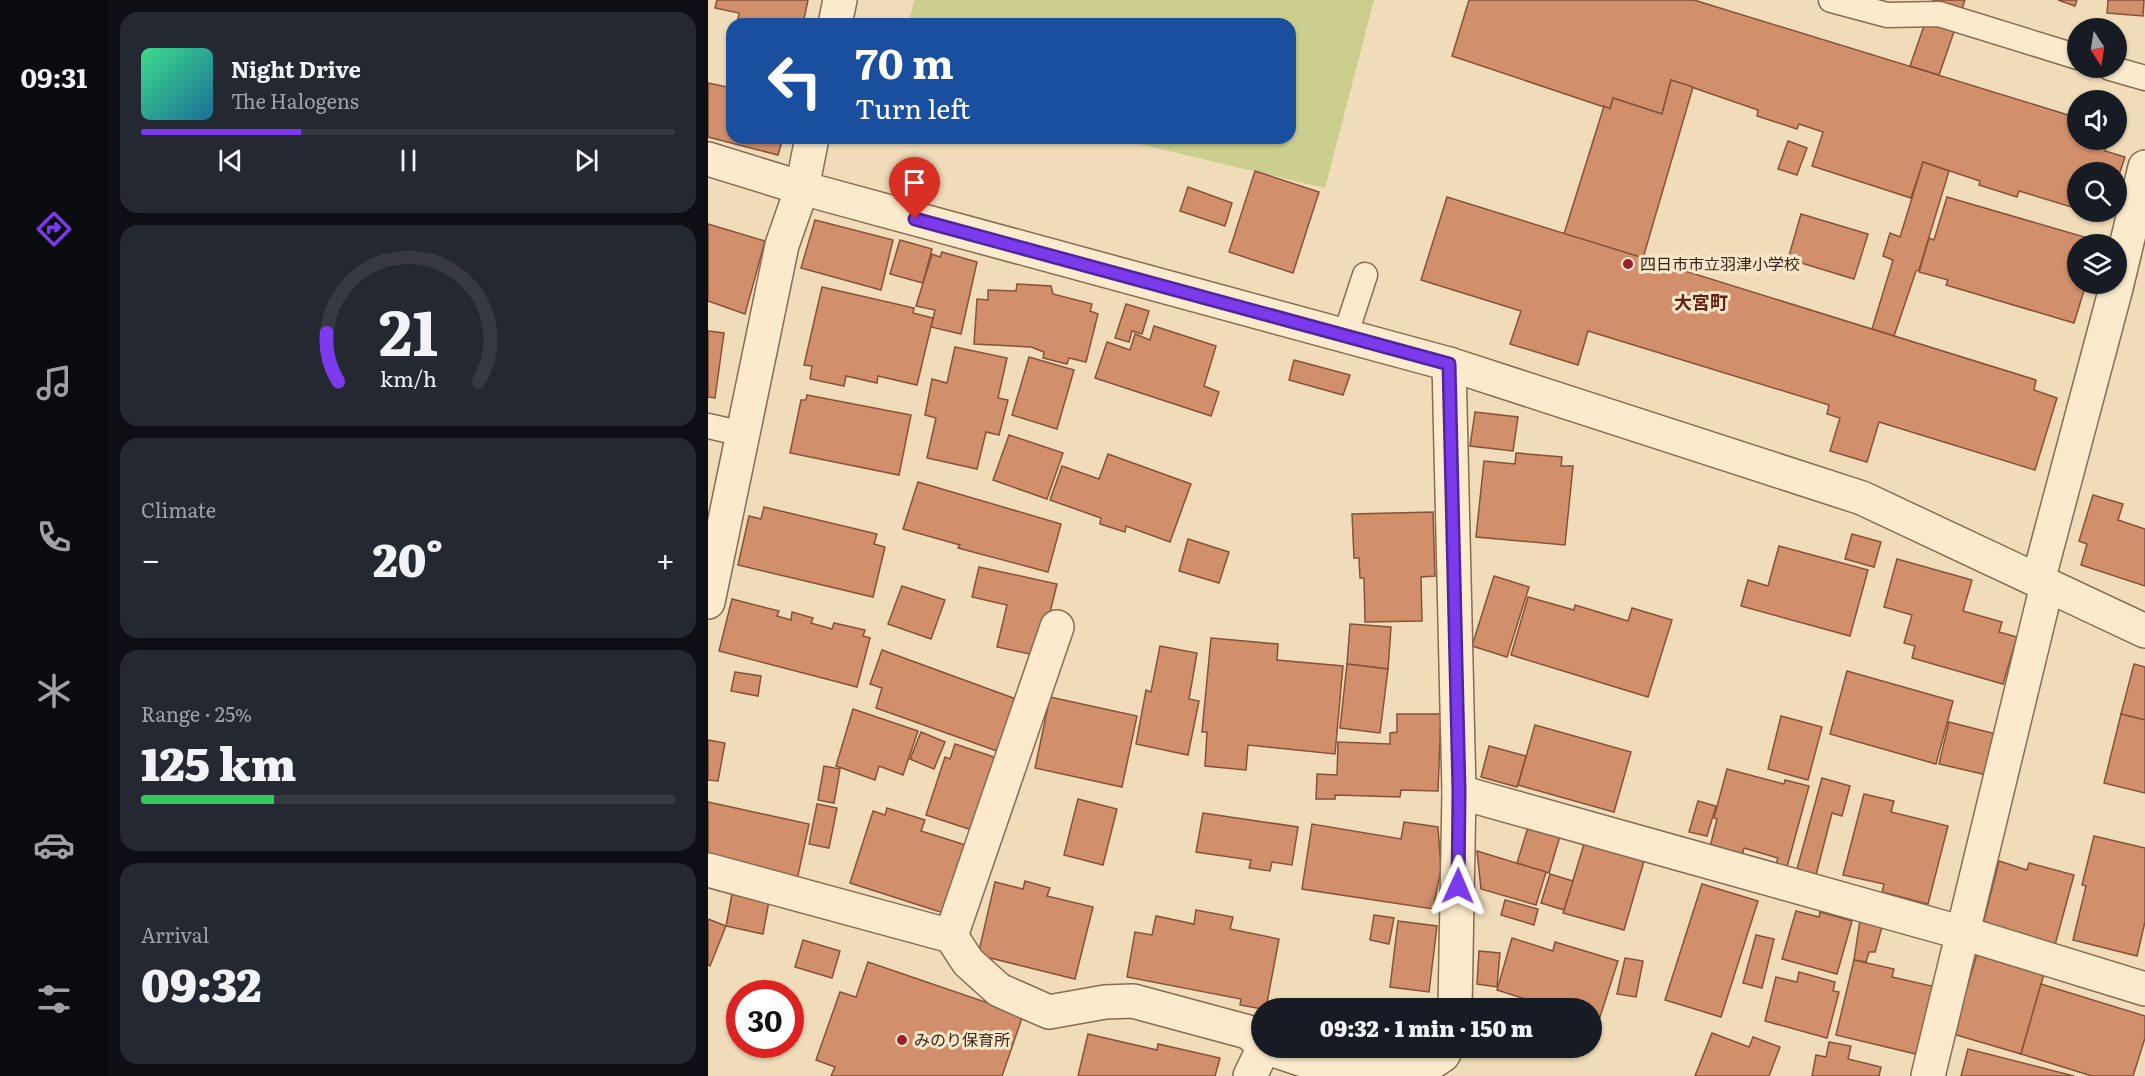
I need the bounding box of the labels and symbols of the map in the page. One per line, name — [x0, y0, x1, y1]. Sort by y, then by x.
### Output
north arrow — [2067, 18, 2127, 78]
pin — [889, 157, 940, 219]
place label: 四日市市立羽津小学校 — [1640, 251, 1800, 275]
marker: 四日市市立羽津小学校 — [1621, 257, 1635, 271]
district label: 大宮町 — [1674, 288, 1728, 315]
position arrow — [1426, 854, 1490, 918]
speed limit sign: 30 — [726, 980, 804, 1058]
place label: みのり保育所 — [914, 1027, 1010, 1051]
marker: みのり保育所 — [895, 1033, 909, 1047]

